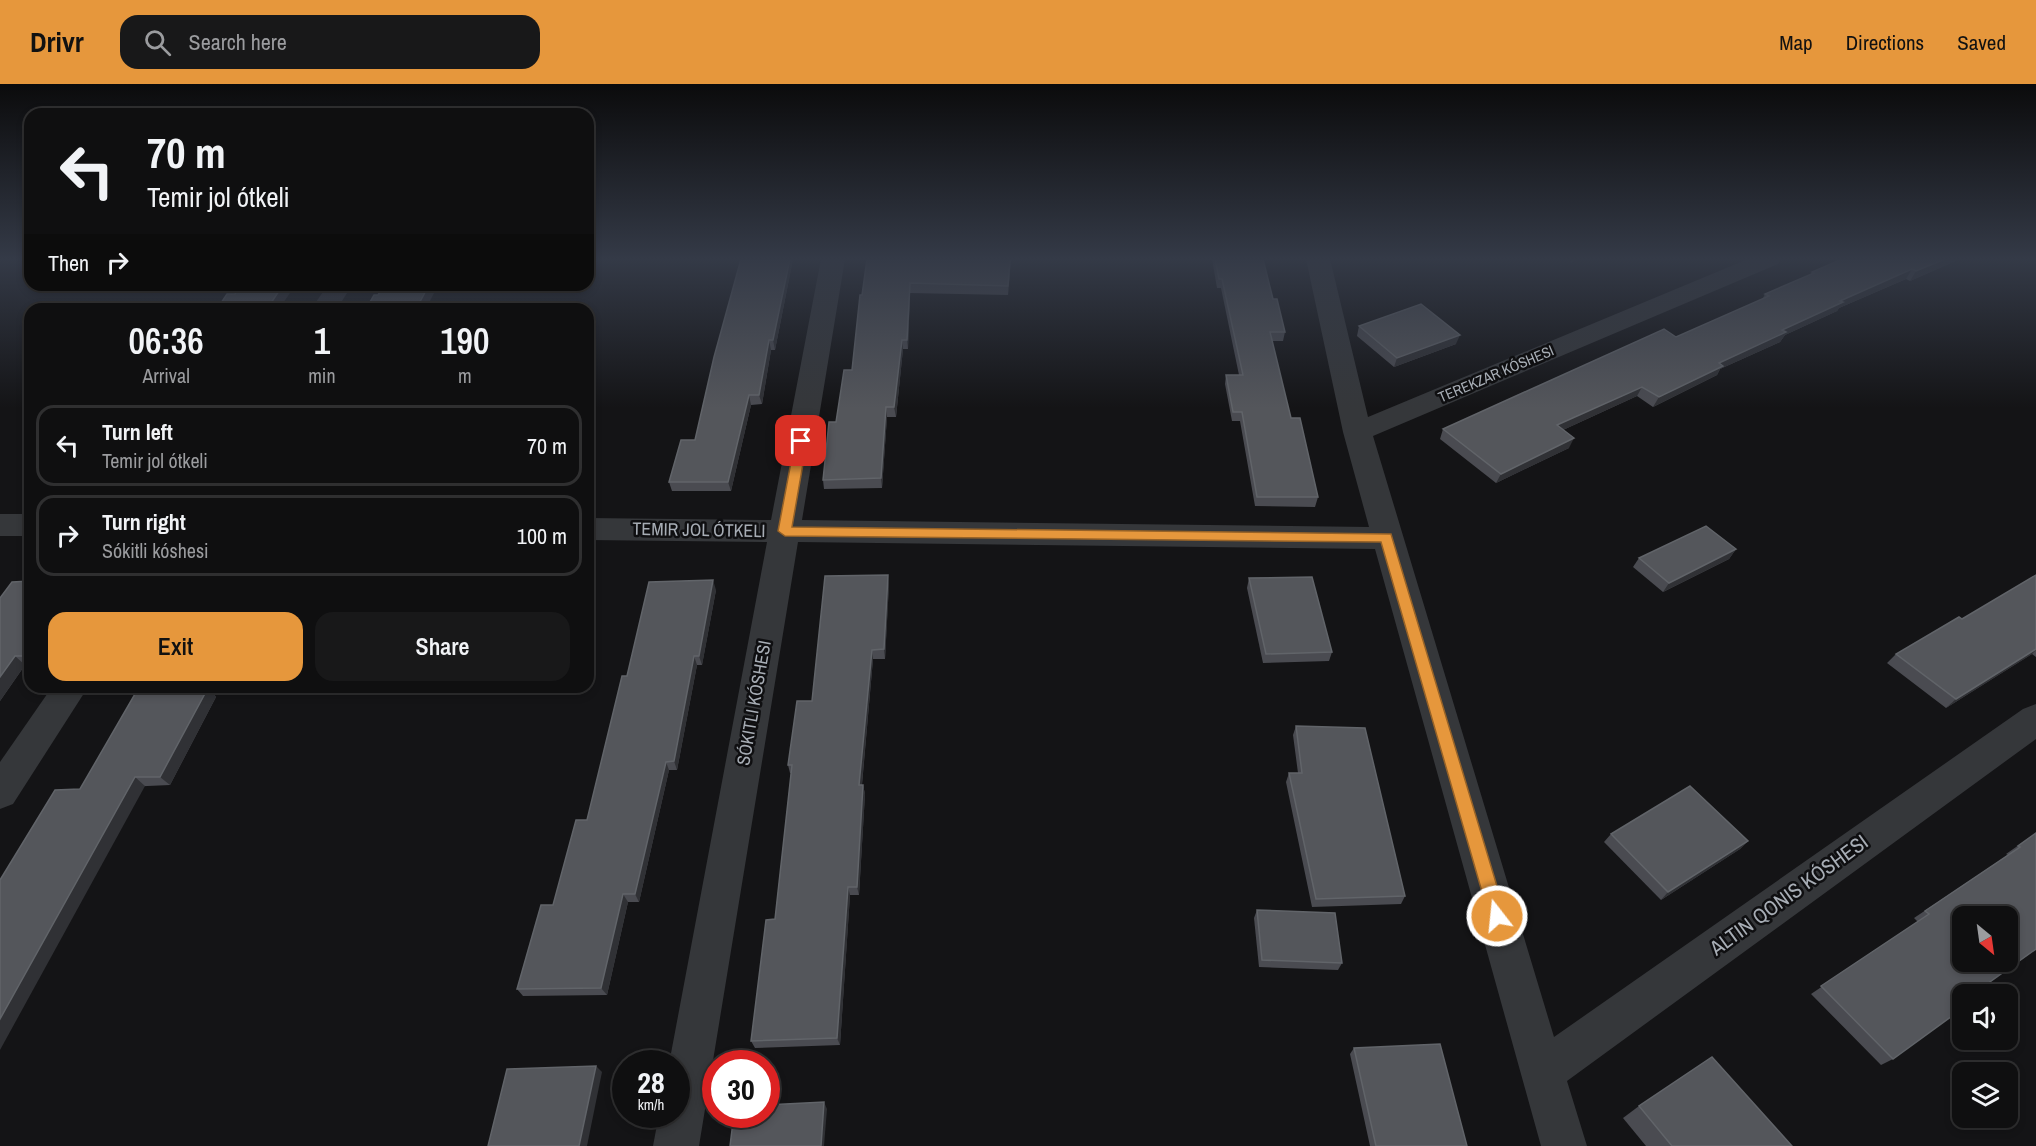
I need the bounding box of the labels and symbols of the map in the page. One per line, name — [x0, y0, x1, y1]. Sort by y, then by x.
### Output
street label: TEREKZAR KÓSHESI — [1435, 340, 1557, 407]
pin — [775, 415, 826, 466]
street label: TEMIR JOL ÓTKELI — [632, 516, 766, 543]
street label: SÓKITLI KÓSHESI — [730, 639, 777, 767]
street label: ALTIN QONIS KÓSHESI — [1703, 827, 1874, 963]
position arrow — [1465, 884, 1529, 948]
north arrow — [1952, 906, 2018, 972]
speed limit sign: 30 — [702, 1050, 780, 1128]

